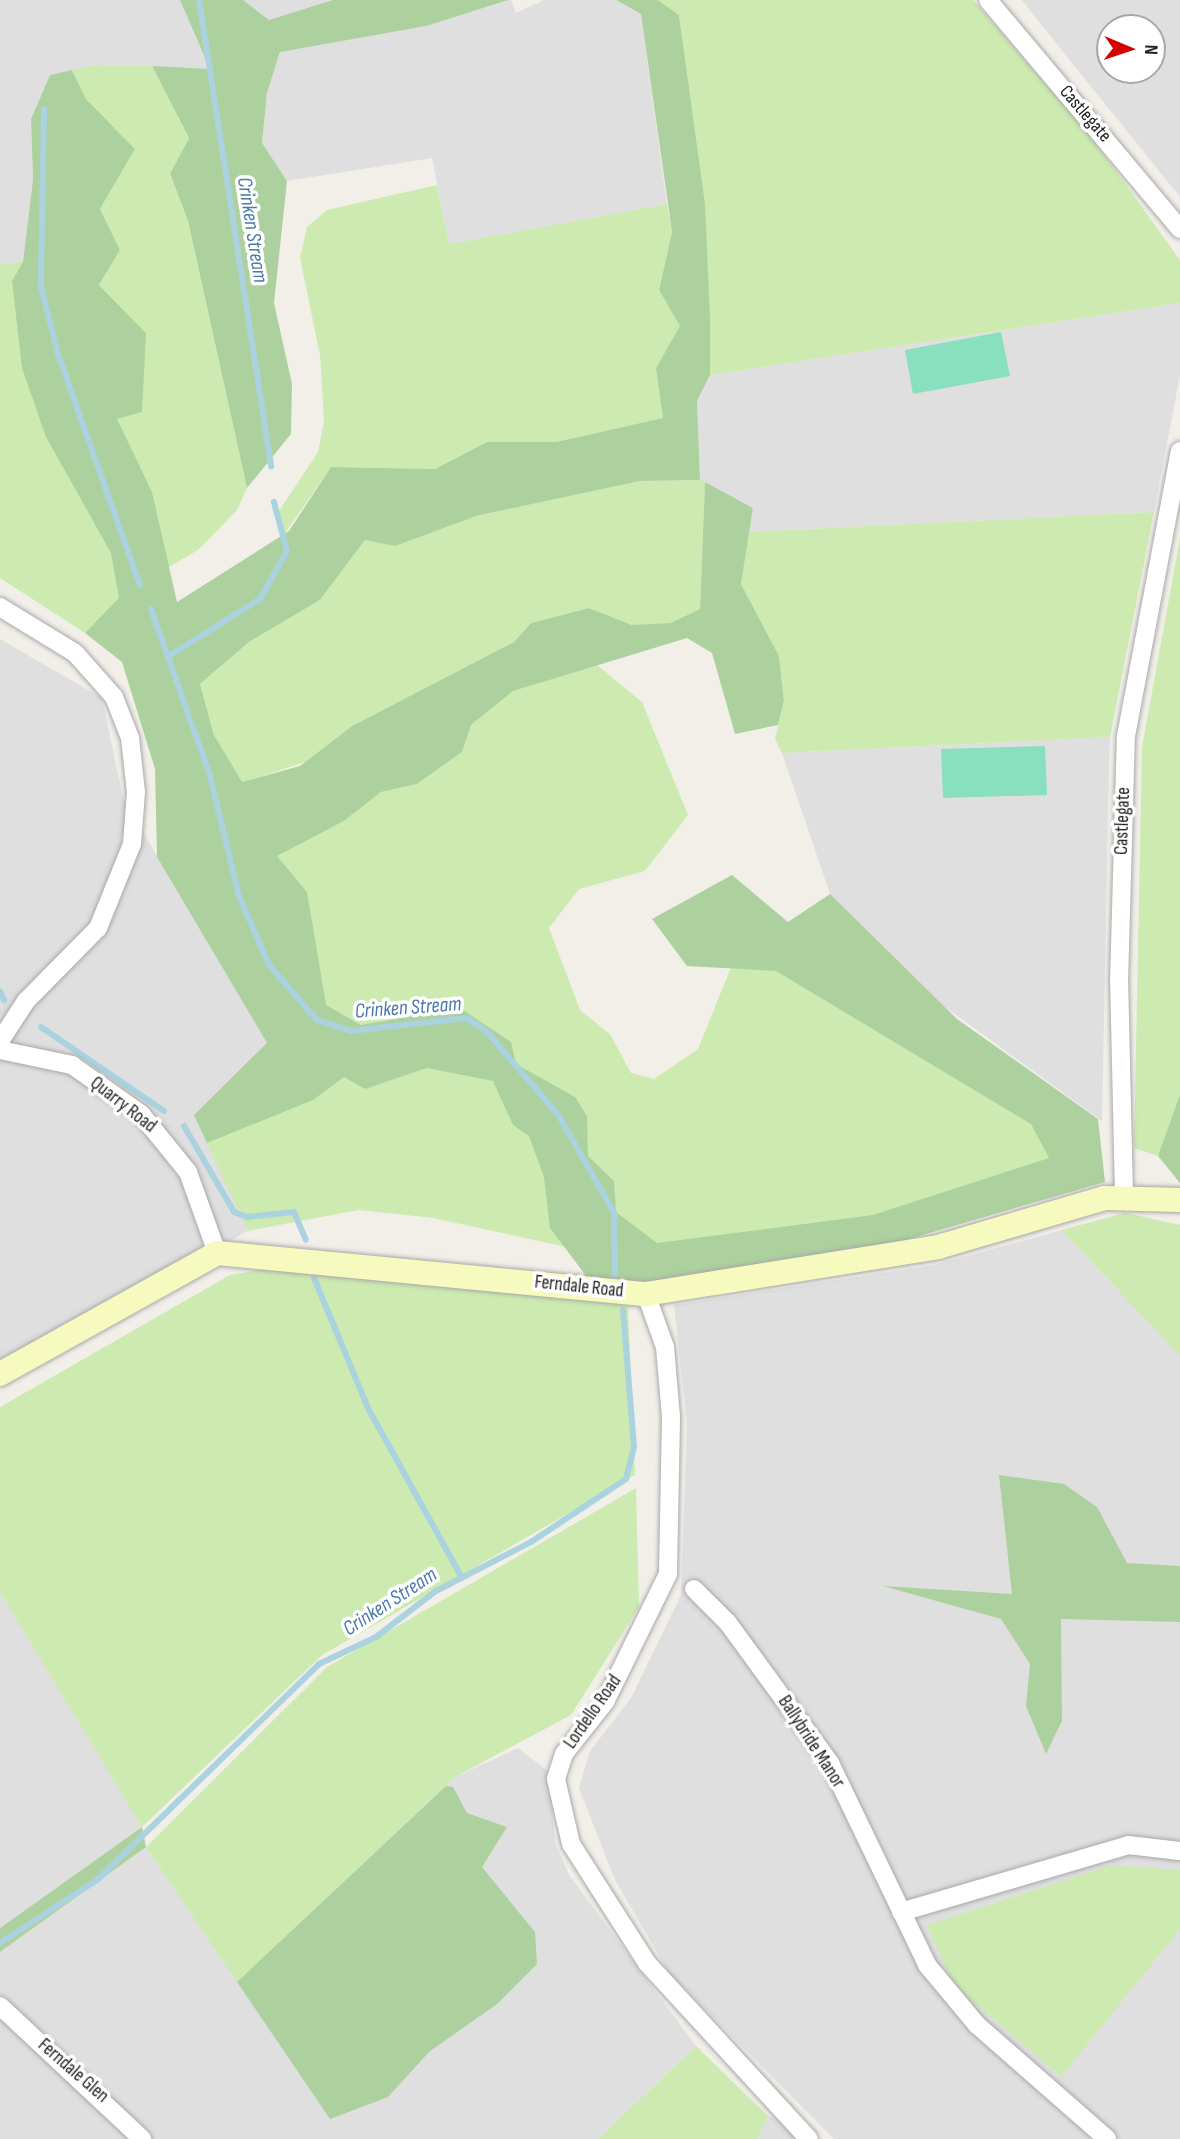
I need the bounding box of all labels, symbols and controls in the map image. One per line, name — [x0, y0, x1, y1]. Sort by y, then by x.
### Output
north arrow — [1096, 14, 1166, 84]
text: N — [1139, 44, 1162, 55]
street label: Castlegate — [1054, 81, 1116, 147]
water label: Crinken Stream — [231, 175, 273, 285]
street label: Castlegate — [1110, 787, 1136, 855]
water label: Crinken Stream — [354, 992, 462, 1024]
street label: Quarry Road — [85, 1072, 161, 1138]
street label: Ferndale Road — [533, 1271, 625, 1303]
water label: Crinken Stream — [338, 1562, 442, 1642]
street label: Lordello Road — [559, 1671, 627, 1753]
street label: Ballybride Manor — [773, 1691, 849, 1793]
street label: Ferndale Glen — [33, 2034, 113, 2108]

